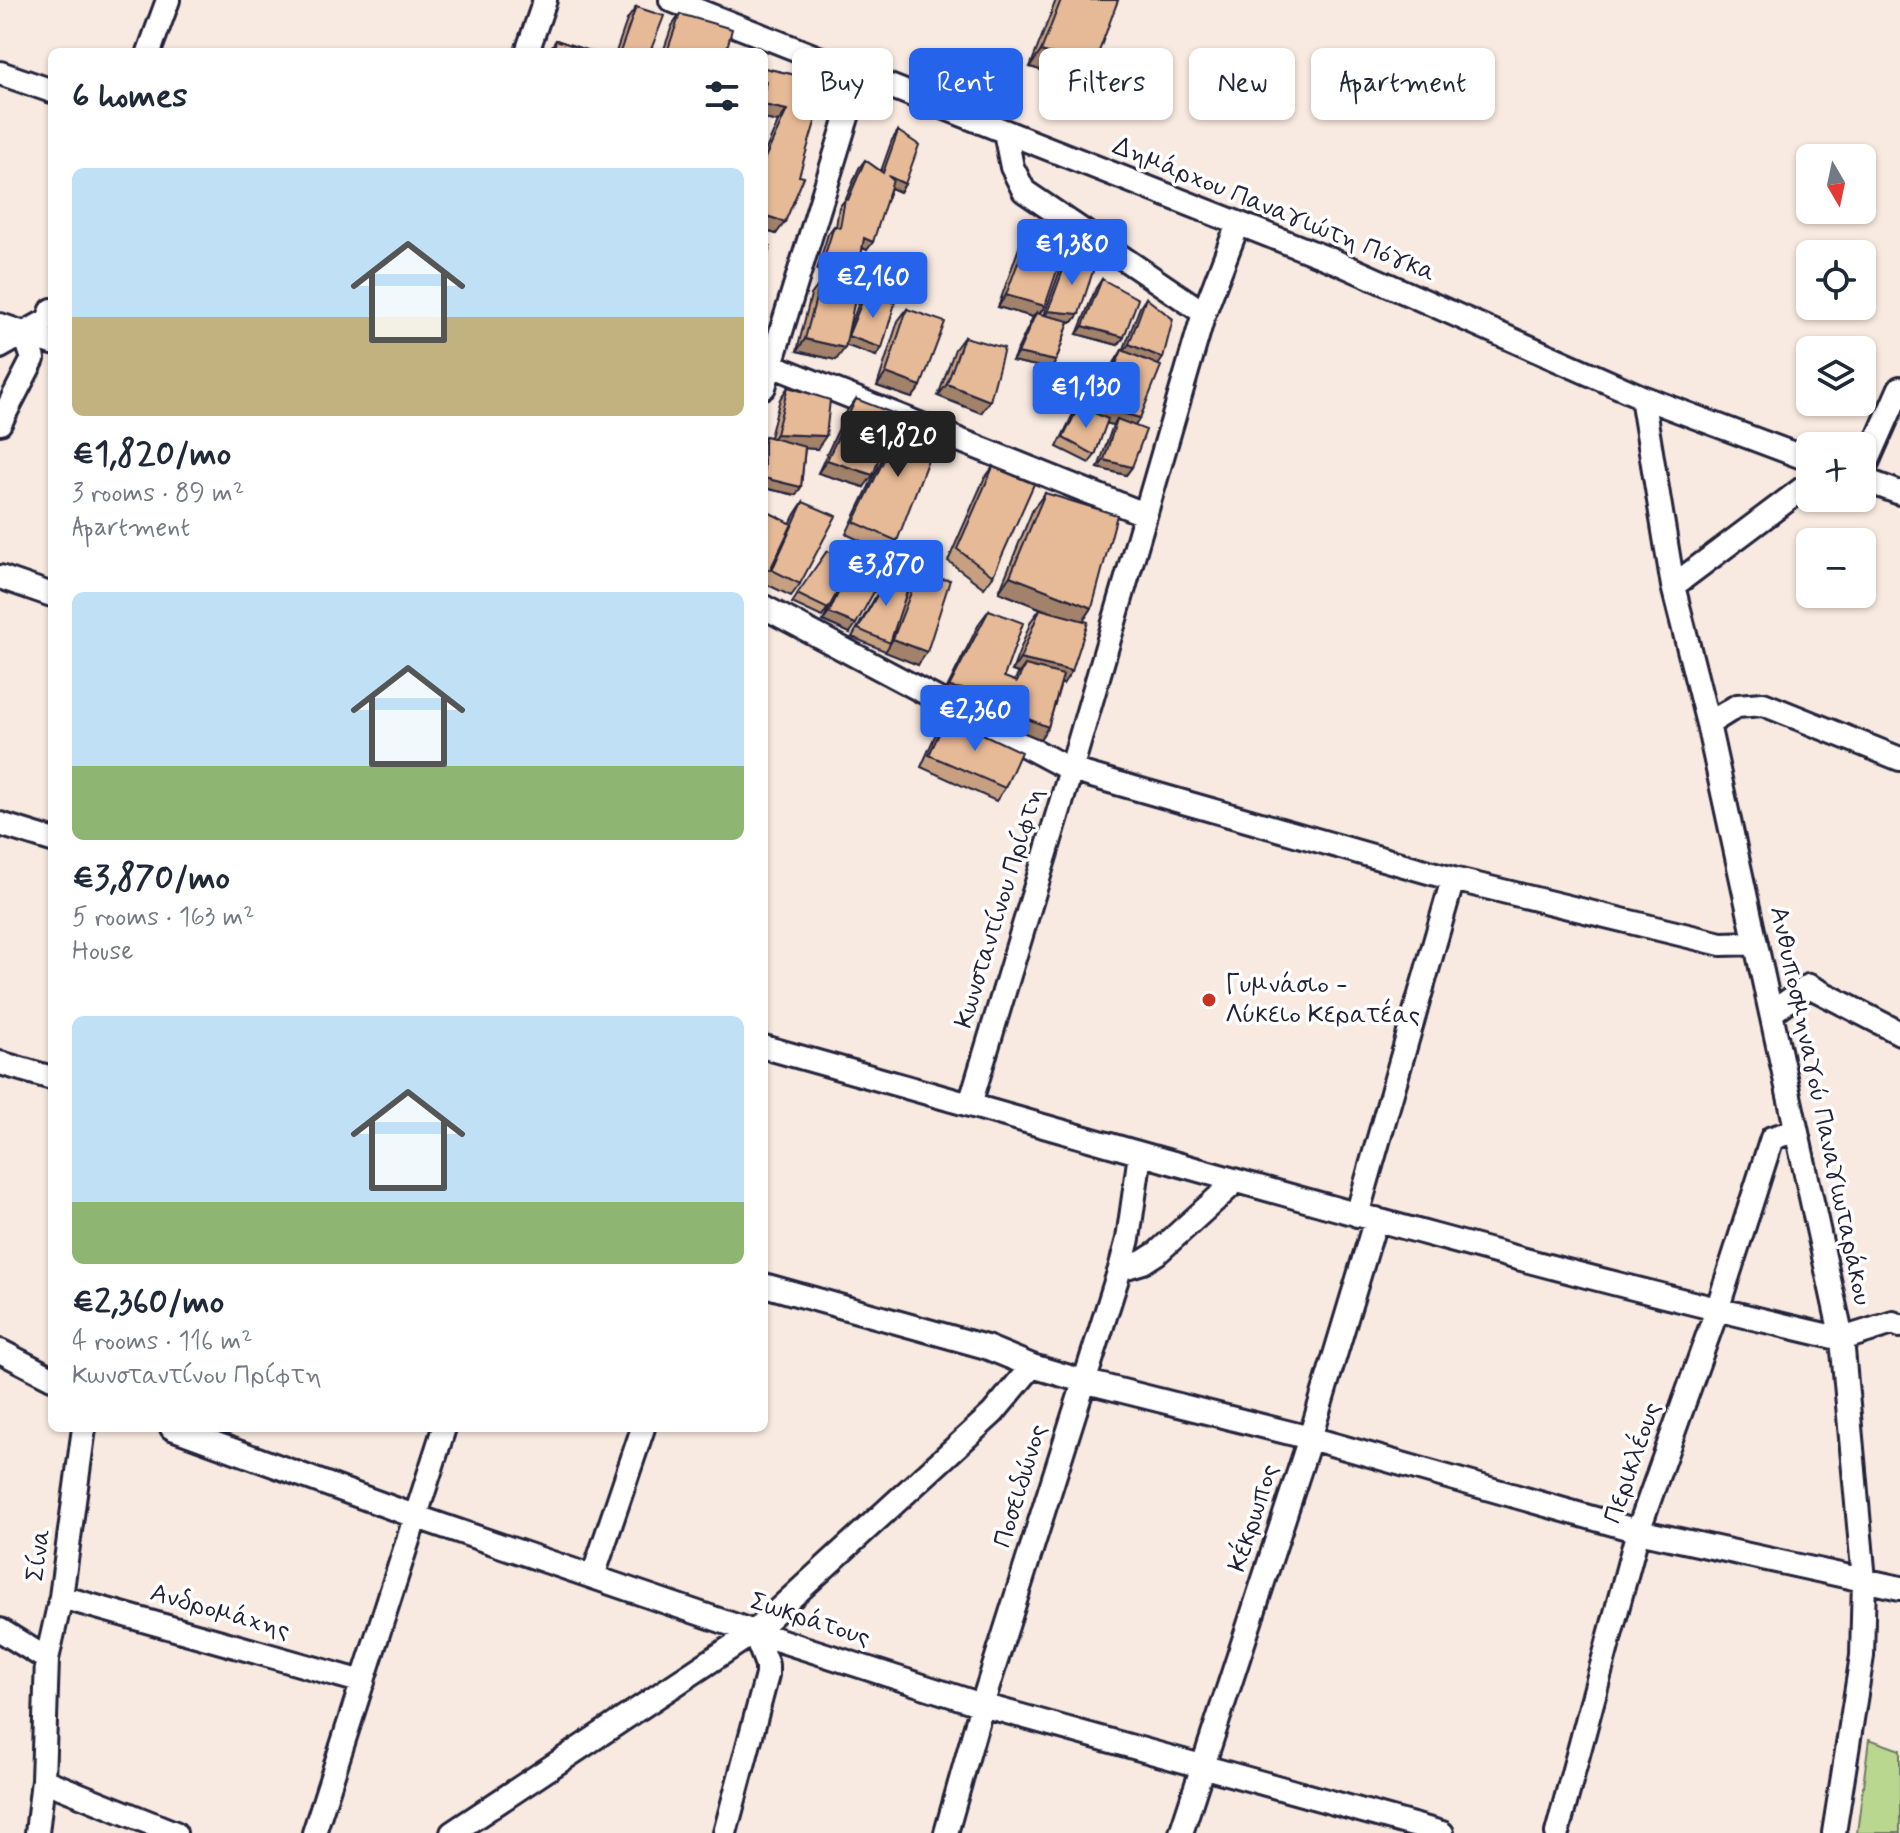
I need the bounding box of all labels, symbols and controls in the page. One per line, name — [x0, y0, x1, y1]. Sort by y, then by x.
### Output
chip: Buy — [792, 48, 893, 120]
chip: Rent — [909, 48, 1023, 120]
chip: Filters — [1039, 48, 1173, 120]
chip: New — [1189, 48, 1295, 120]
chip: Apartment — [1311, 48, 1495, 120]
text: 6 homes — [72, 74, 187, 119]
icon: filters — [700, 74, 744, 118]
street label: Δημάρχου Παναγιώτη Πόγκα — [1107, 130, 1441, 290]
north arrow — [1796, 144, 1876, 224]
map controls — [1796, 144, 1876, 608]
pin: €1,380 — [1007, 219, 1137, 287]
icon: home — [336, 220, 480, 364]
text: €1,380 — [1035, 228, 1109, 262]
button: locate — [1796, 240, 1876, 320]
pin: €2,160 — [808, 252, 938, 320]
text: €2,160 — [836, 261, 910, 295]
button: layers — [1796, 336, 1876, 416]
pin: €1,130 — [1021, 362, 1151, 430]
text: €1,130 — [1051, 371, 1121, 405]
pin: €1,820 — [833, 411, 963, 479]
text: €1,820 — [859, 420, 937, 454]
text: €1,820/mo — [72, 432, 231, 477]
button: + — [1796, 432, 1876, 512]
text: 3 rooms · 89 m² — [72, 477, 244, 511]
text: Apartment — [72, 511, 190, 545]
button: − — [1796, 528, 1876, 608]
pin: €3,870 — [821, 540, 951, 608]
text: €3,870 — [847, 549, 925, 583]
icon: home — [336, 644, 480, 788]
pin: €2,360 — [910, 685, 1040, 753]
text: €2,360 — [938, 694, 1012, 728]
street label: Κωνσταντίνου Πρίφτη — [947, 784, 1053, 1032]
text: €3,870/mo — [72, 856, 230, 901]
text: 5 rooms · 163 m² — [72, 901, 255, 935]
street label: Ανθυποσμηναγού Παναγιωταράκου — [1761, 903, 1879, 1309]
text: House — [72, 935, 133, 969]
place label: Γυμνάσιο - Λύκειο Κερατέας — [1225, 968, 1420, 1032]
marker: Γυμνάσιο - Λύκειο Κερατέας — [1200, 991, 1218, 1009]
icon: home — [336, 1068, 480, 1212]
text: €2,360/mo — [72, 1280, 224, 1325]
text: 4 rooms · 116 m² — [72, 1325, 253, 1359]
text: Κωνσταντίνου Πρίφτη — [72, 1359, 322, 1393]
street label: Περικλέους — [1596, 1398, 1670, 1528]
street label: Ποσειδώνος — [986, 1420, 1056, 1552]
street label: Κέκρωπος — [1221, 1460, 1287, 1576]
street label: Σίνα — [18, 1526, 60, 1584]
street label: Ανδρομάχης — [146, 1576, 294, 1648]
street label: Σωκράτους — [746, 1585, 874, 1655]

